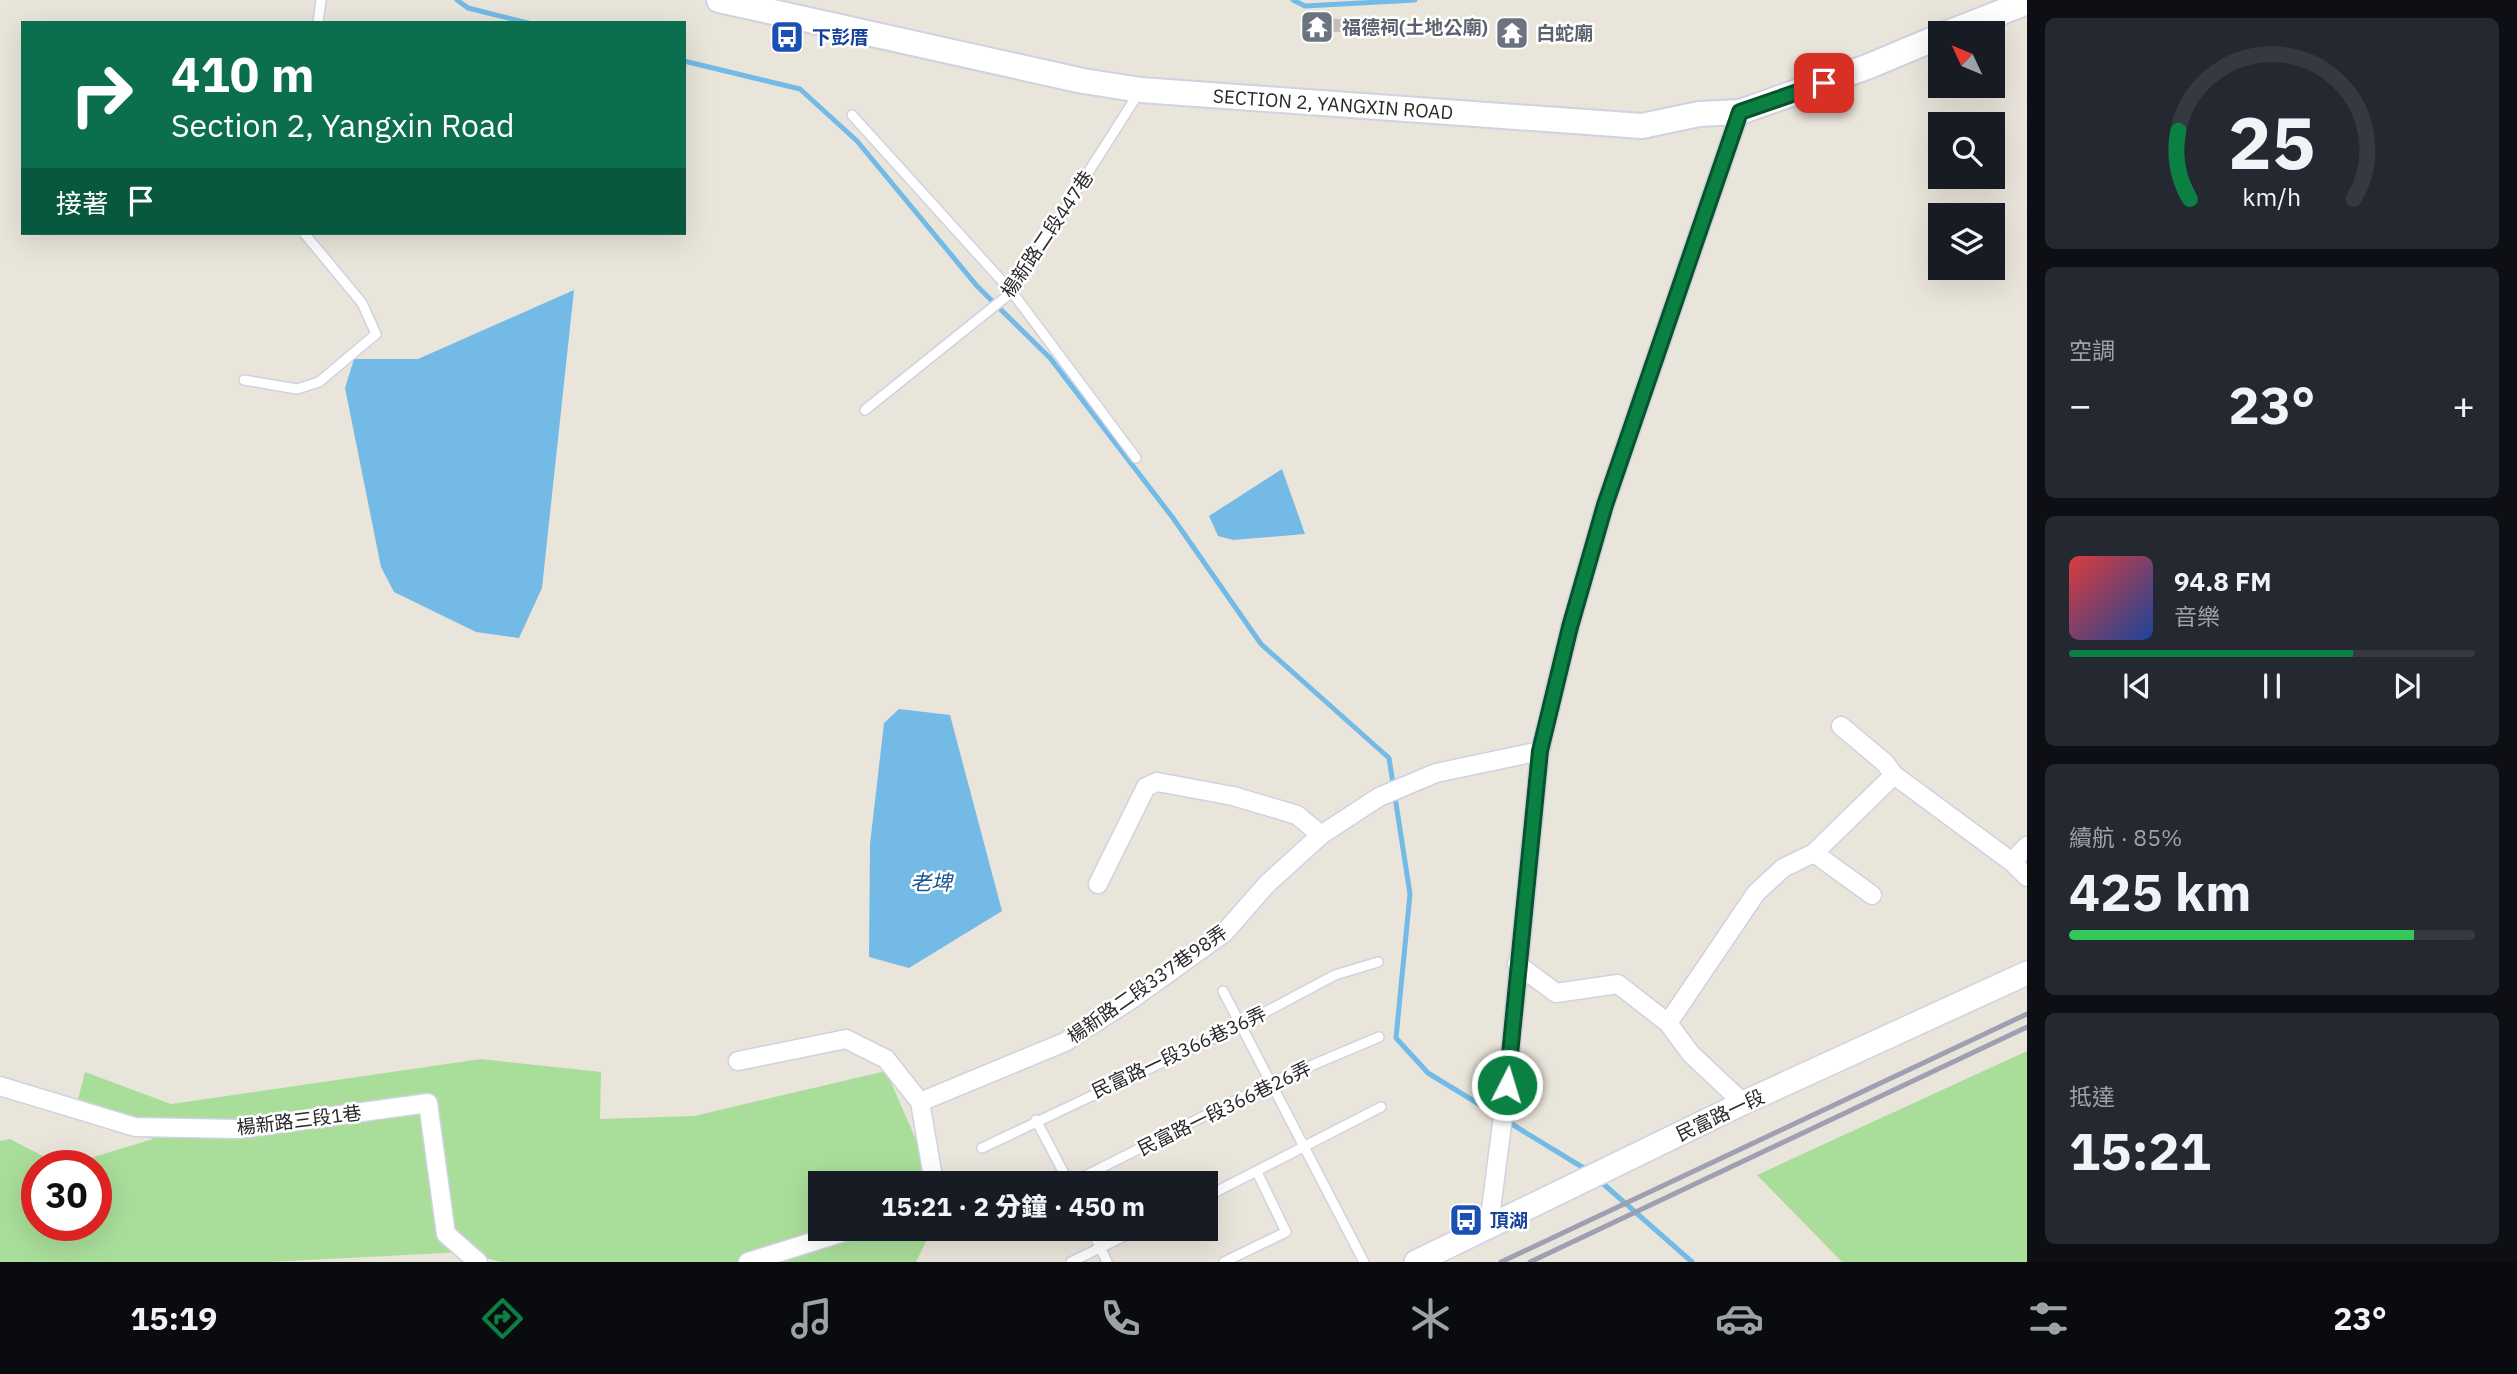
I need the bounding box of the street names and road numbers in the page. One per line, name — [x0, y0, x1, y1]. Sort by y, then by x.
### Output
street label: SECTION 2, YANGXIN ROAD — [1212, 84, 1454, 124]
street label: 楊新路二段447巷 — [996, 166, 1098, 302]
street label: 楊新路二段337巷98弄 — [1062, 920, 1232, 1048]
street label: 民富路一段366巷36弄 — [1088, 1001, 1270, 1103]
street label: 民富路一段366巷26弄 — [1133, 1056, 1315, 1160]
street label: 民富路一段 — [1672, 1084, 1768, 1146]
street label: 楊新路三段1巷 — [235, 1100, 363, 1140]

